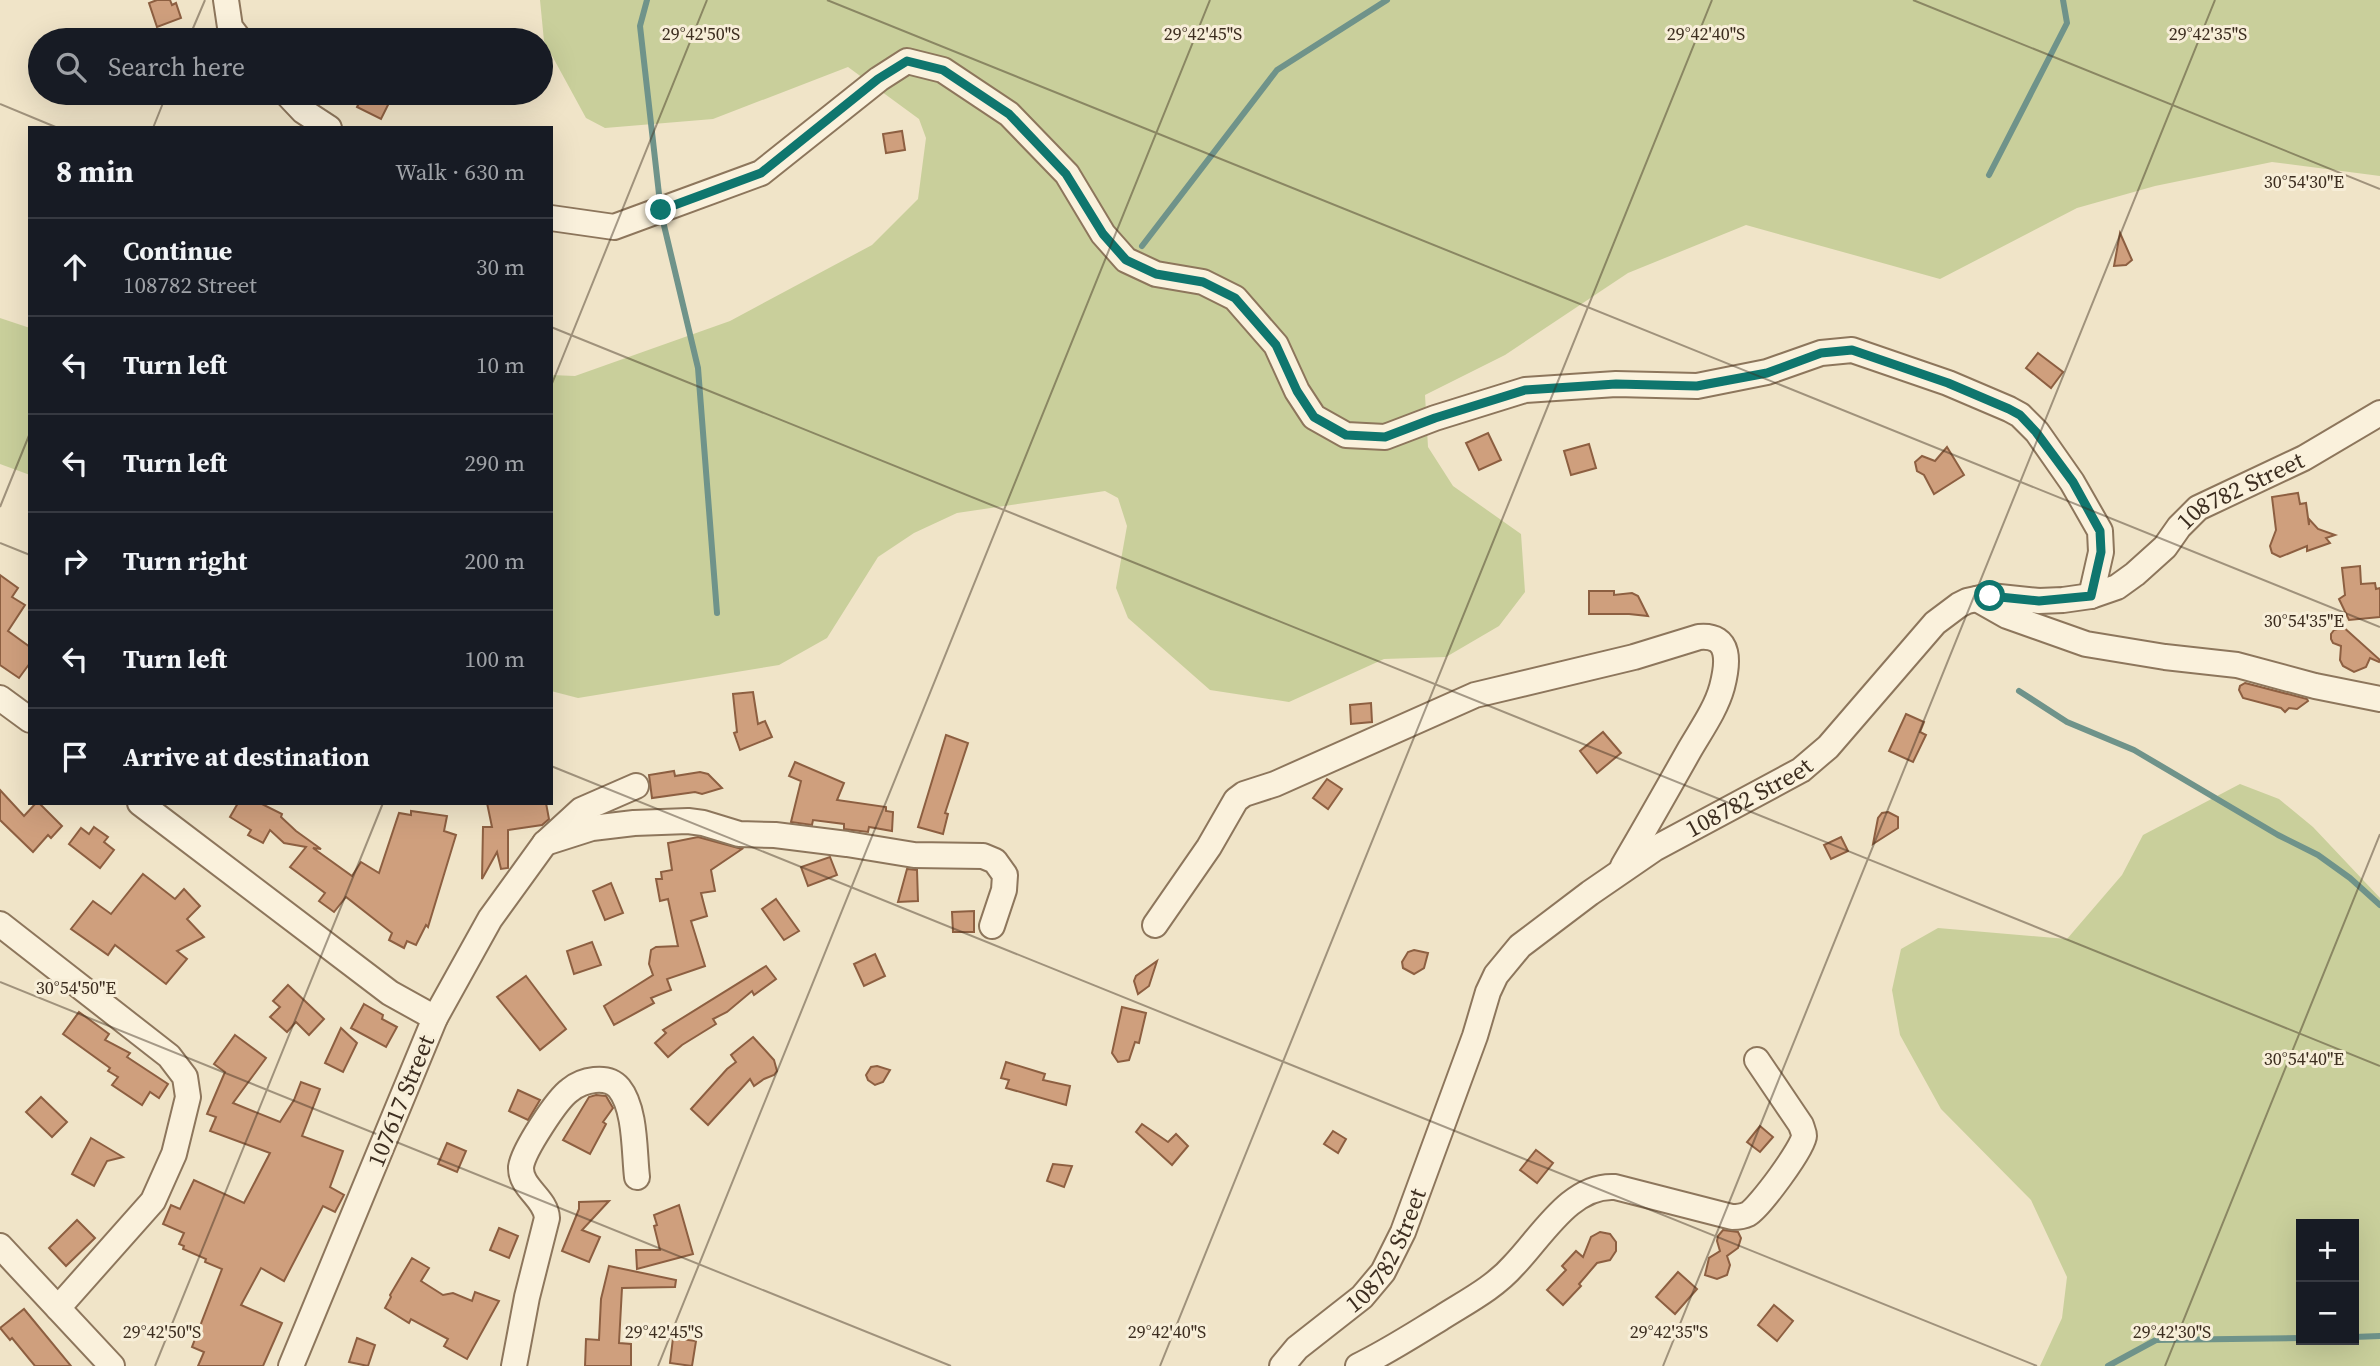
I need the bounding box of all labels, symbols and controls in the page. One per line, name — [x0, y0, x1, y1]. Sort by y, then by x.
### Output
text: 29°42'50"S — [662, 21, 740, 46]
text: 29°42'45"S — [1164, 21, 1242, 46]
text: 29°42'40"S — [1667, 21, 1745, 46]
text: 29°42'35"S — [2169, 21, 2247, 46]
search box — [28, 28, 553, 105]
icon: search — [52, 48, 90, 86]
text: Search here — [108, 49, 245, 85]
text: 8 min — [56, 151, 134, 192]
text: Walk · 630 m — [395, 156, 525, 188]
text: 30°54'30"E — [2264, 169, 2344, 194]
route end — [645, 194, 676, 225]
text: Continue — [123, 233, 232, 269]
icon: ahead — [56, 248, 94, 286]
text: 30 m — [476, 251, 525, 283]
text: 108782 Street — [123, 269, 257, 301]
icon: left — [56, 346, 94, 384]
text: Turn left — [123, 347, 227, 383]
text: 10 m — [476, 349, 525, 381]
street label: 108782 Street — [2169, 443, 2309, 537]
icon: left — [56, 444, 94, 482]
text: Turn left — [123, 445, 227, 481]
text: 290 m — [464, 447, 525, 479]
icon: right — [56, 542, 94, 580]
text: Turn right — [123, 543, 247, 579]
text: 200 m — [464, 545, 525, 577]
route start — [1974, 580, 2005, 611]
text: 30°54'35"E — [2264, 608, 2344, 633]
icon: left — [56, 640, 94, 678]
text: Turn left — [123, 641, 227, 677]
text: 100 m — [464, 643, 525, 675]
icon: arrive — [56, 738, 94, 776]
text: Arrive at destination — [123, 739, 370, 775]
street label: 108782 Street — [1680, 750, 1820, 845]
text: 30°54'50"E — [36, 975, 116, 1000]
street label: 107617 Street — [359, 1030, 442, 1172]
text: 30°54'40"E — [2264, 1046, 2344, 1071]
street label: 108782 Street — [1338, 1183, 1434, 1320]
map controls — [2296, 1219, 2359, 1345]
button: + — [2296, 1219, 2359, 1282]
button: − — [2296, 1282, 2359, 1345]
text: 29°42'50"S — [123, 1319, 201, 1344]
text: 29°42'45"S — [625, 1319, 703, 1344]
text: 29°42'40"S — [1128, 1319, 1206, 1344]
text: 29°42'35"S — [1630, 1319, 1708, 1344]
text: 29°42'30"S — [2133, 1319, 2211, 1344]

